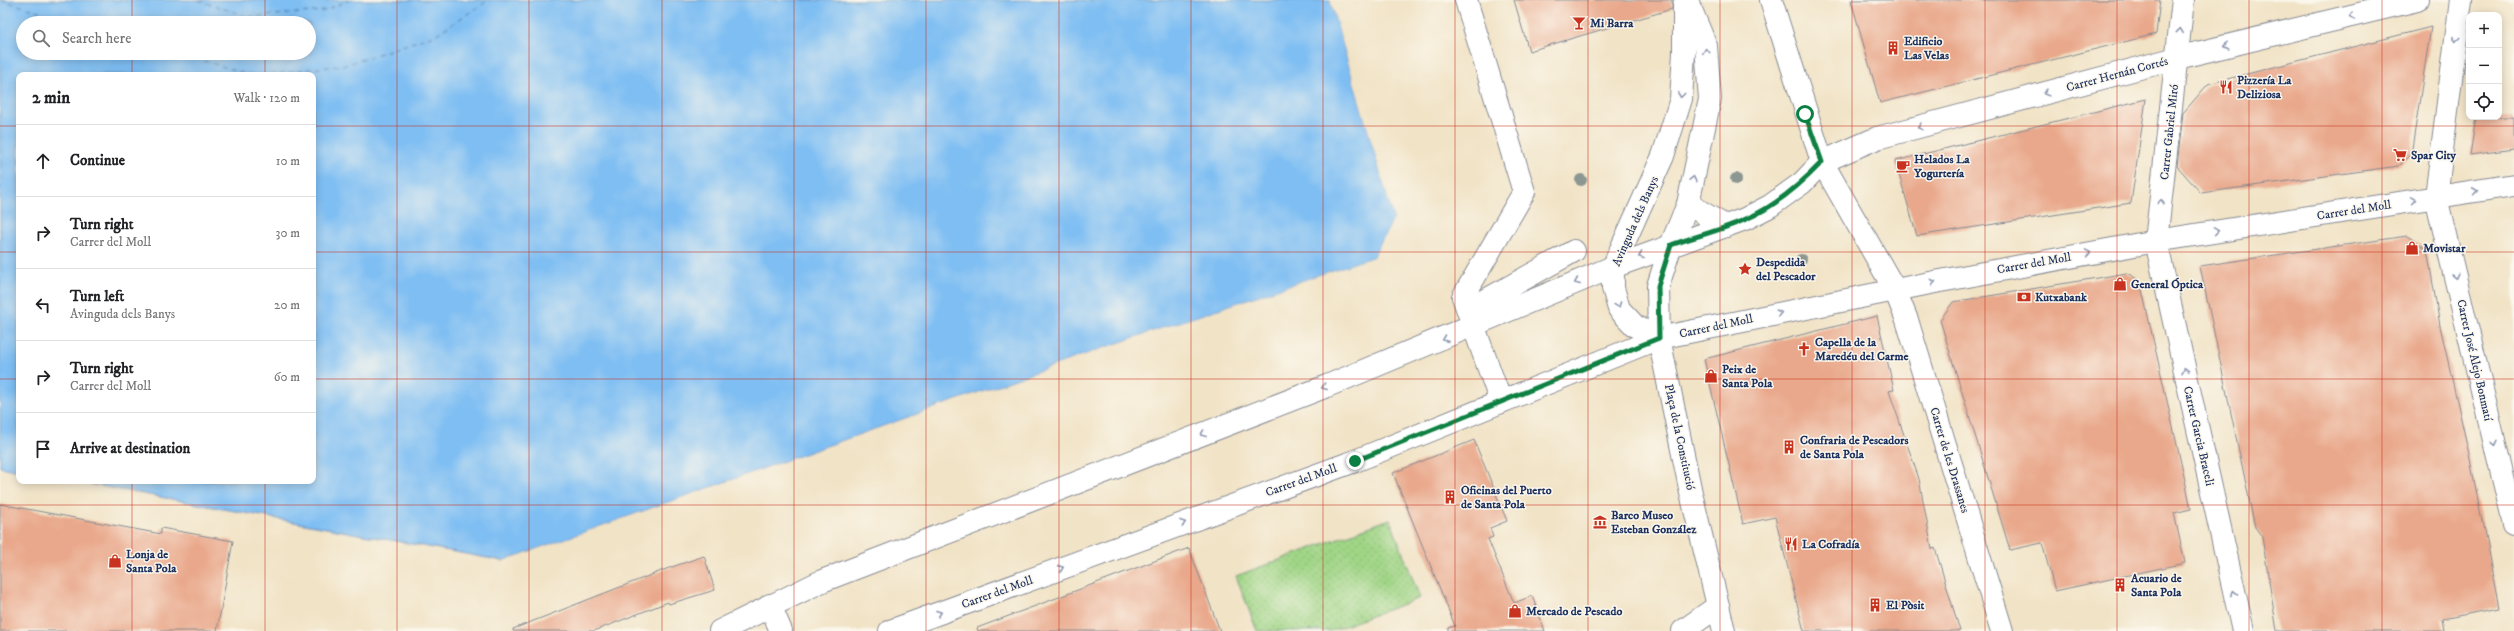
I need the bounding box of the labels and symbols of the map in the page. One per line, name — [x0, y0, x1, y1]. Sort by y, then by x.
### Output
one-way arrow — [2349, 11, 2355, 19]
bar icon: Mi Barra — [1571, 15, 1587, 31]
place label: Mi Barra — [1590, 16, 1634, 31]
one-way arrow — [2175, 28, 2184, 34]
place label: Edificio Las Velas — [1904, 34, 1949, 63]
one-way arrow — [2452, 36, 2461, 42]
building icon: Edificio Las Velas — [1885, 40, 1901, 56]
one-way arrow — [2223, 42, 2229, 50]
one-way arrow — [1702, 48, 1711, 54]
street label: Carrer Hernán Cortés — [2065, 54, 2170, 95]
place label: Pizzería La Deliziosa — [2237, 73, 2292, 102]
restaurant icon: Pizzería La Deliziosa — [2218, 79, 2234, 95]
street label: Carrer Gabriel Miró — [2157, 83, 2182, 181]
one-way arrow — [2043, 89, 2049, 97]
one-way arrow — [1676, 92, 1685, 98]
route start — [1796, 105, 1814, 123]
one-way arrow — [1917, 122, 1924, 131]
supermarket icon: Spar City — [2392, 147, 2408, 163]
place label: Spar City — [2411, 148, 2456, 163]
place label: Helados La Yogurtería — [1913, 152, 1971, 181]
cafe icon: Helados La Yogurtería — [1895, 158, 1911, 174]
street label: Avinguda dels Banys — [1609, 174, 1662, 269]
one-way arrow — [1688, 176, 1697, 182]
one-way arrow — [2471, 187, 2478, 196]
one-way arrow — [2411, 196, 2417, 205]
street label: Carrer del Moll — [2316, 197, 2393, 224]
one-way arrow — [2156, 199, 2165, 205]
one-way arrow — [2213, 227, 2219, 236]
shop icon: Movistar — [2404, 240, 2420, 256]
place label: Movistar — [2423, 241, 2466, 256]
street label: Carrer del Moll — [1996, 250, 2073, 277]
one-way arrow — [2085, 250, 2091, 258]
one-way arrow — [1638, 252, 1645, 260]
place label: Despedida del Pescador — [1756, 255, 1816, 284]
place icon: Despedida del Pescador — [1737, 261, 1753, 277]
one-way arrow — [2450, 272, 2458, 279]
shop icon: General Óptica — [2112, 276, 2128, 292]
one-way arrow — [1574, 277, 1582, 285]
place label: General Óptica — [2131, 277, 2204, 292]
one-way arrow — [1930, 278, 1936, 287]
bank icon: Kutxabank — [2016, 289, 2032, 305]
place label: Kutxabank — [2035, 290, 2088, 305]
street label: Carrer José Alejo Bonmatí — [2453, 298, 2496, 423]
one-way arrow — [1614, 301, 1622, 308]
one-way arrow — [1776, 309, 1783, 318]
street label: Carrer del Moll — [1678, 311, 1755, 342]
one-way arrow — [1441, 334, 1448, 342]
place label: Capella de la Maredéu del Carme — [1815, 335, 1908, 364]
church icon: Capella de la Maredéu del Carme — [1796, 341, 1812, 357]
place label: Peix de Santa Pola — [1722, 362, 1773, 391]
one-way arrow — [2181, 367, 2189, 374]
shop icon: Peix de Santa Pola — [1703, 368, 1719, 384]
one-way arrow — [1321, 383, 1328, 391]
street label: Plaça de la Constitució — [1661, 383, 1698, 492]
street label: Carrer Garcia Braceli — [2180, 385, 2217, 487]
street label: Carrer de les Drassanes — [1926, 406, 1973, 515]
one-way arrow — [1200, 429, 1207, 437]
place label: Confraria de Pescadors de Santa Pola — [1800, 433, 1909, 462]
building icon: Confraria de Pescadors de Santa Pola — [1781, 439, 1797, 455]
one-way arrow — [2490, 440, 2498, 446]
route end — [1346, 452, 1364, 470]
street label: Carrer del Moll — [1263, 460, 1339, 500]
place label: Oficinas del Puerto de Santa Pola — [1461, 483, 1552, 512]
building icon: Oficinas del Puerto de Santa Pola — [1442, 489, 1458, 505]
place label: Barco Museo Esteban González — [1611, 508, 1697, 537]
museum icon: Barco Museo Esteban González — [1592, 514, 1608, 530]
one-way arrow — [1180, 519, 1187, 528]
restaurant icon: La Cofradía — [1783, 536, 1799, 552]
place label: La Cofradía — [1802, 537, 1861, 552]
place label: Lonja de Santa Pola — [126, 547, 177, 576]
shop icon: Lonja de Santa Pola — [107, 553, 123, 569]
one-way arrow — [1058, 564, 1065, 572]
place label: Acuario de Santa Pola — [2130, 571, 2182, 600]
street label: Carrer del Moll — [959, 572, 1035, 612]
building icon: Acuario de Santa Pola — [2112, 577, 2128, 593]
one-way arrow — [2231, 590, 2239, 596]
building icon: El Pòsit — [1867, 597, 1883, 613]
place label: El Pòsit — [1886, 598, 1924, 613]
shop icon: Mercado de Pescado — [1507, 603, 1523, 619]
place label: Mercado de Pescado — [1526, 604, 1622, 619]
one-way arrow — [936, 609, 943, 617]

